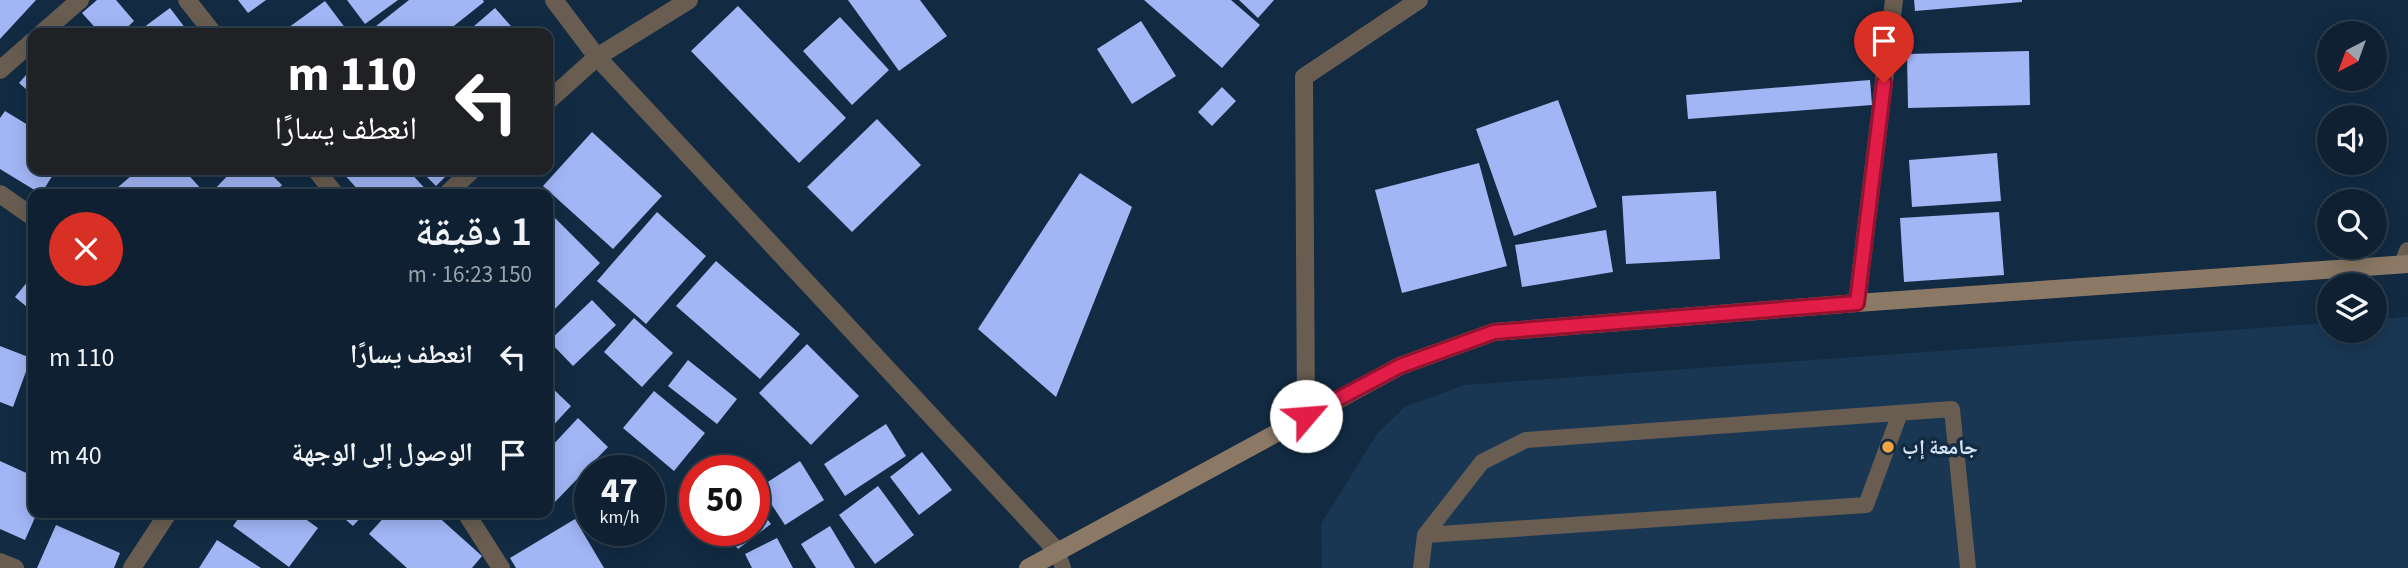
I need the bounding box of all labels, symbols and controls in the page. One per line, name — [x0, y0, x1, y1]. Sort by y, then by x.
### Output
pin — [1854, 11, 1914, 83]
north arrow — [2317, 21, 2387, 91]
map controls — [2317, 21, 2387, 343]
icon: arrive — [1865, 22, 1903, 60]
text: 110 m — [288, 40, 417, 110]
icon: left — [441, 56, 532, 147]
button: sound — [2317, 105, 2387, 175]
text: انعطف يسارًا — [274, 106, 417, 152]
button: search — [2317, 189, 2387, 259]
text: 1 دقيقة — [415, 202, 532, 262]
button: close — [49, 212, 123, 286]
text: 150 m · 16:23 — [408, 258, 532, 291]
button: layers — [2317, 273, 2387, 343]
text: انعطف يسارًا — [350, 336, 473, 373]
icon: left — [494, 338, 532, 376]
text: 110 m — [49, 339, 115, 376]
position arrow — [1269, 379, 1343, 453]
place label: جامعة إب — [1902, 432, 1978, 462]
text: الوصول إلى الوجهة — [292, 434, 473, 471]
icon: arrive — [494, 436, 532, 474]
text: 40 m — [49, 437, 102, 474]
marker: جامعة إب — [1880, 439, 1896, 455]
speed limit sign: 50 — [679, 455, 770, 546]
text: 47 — [601, 466, 638, 516]
text: km/h — [600, 505, 639, 530]

